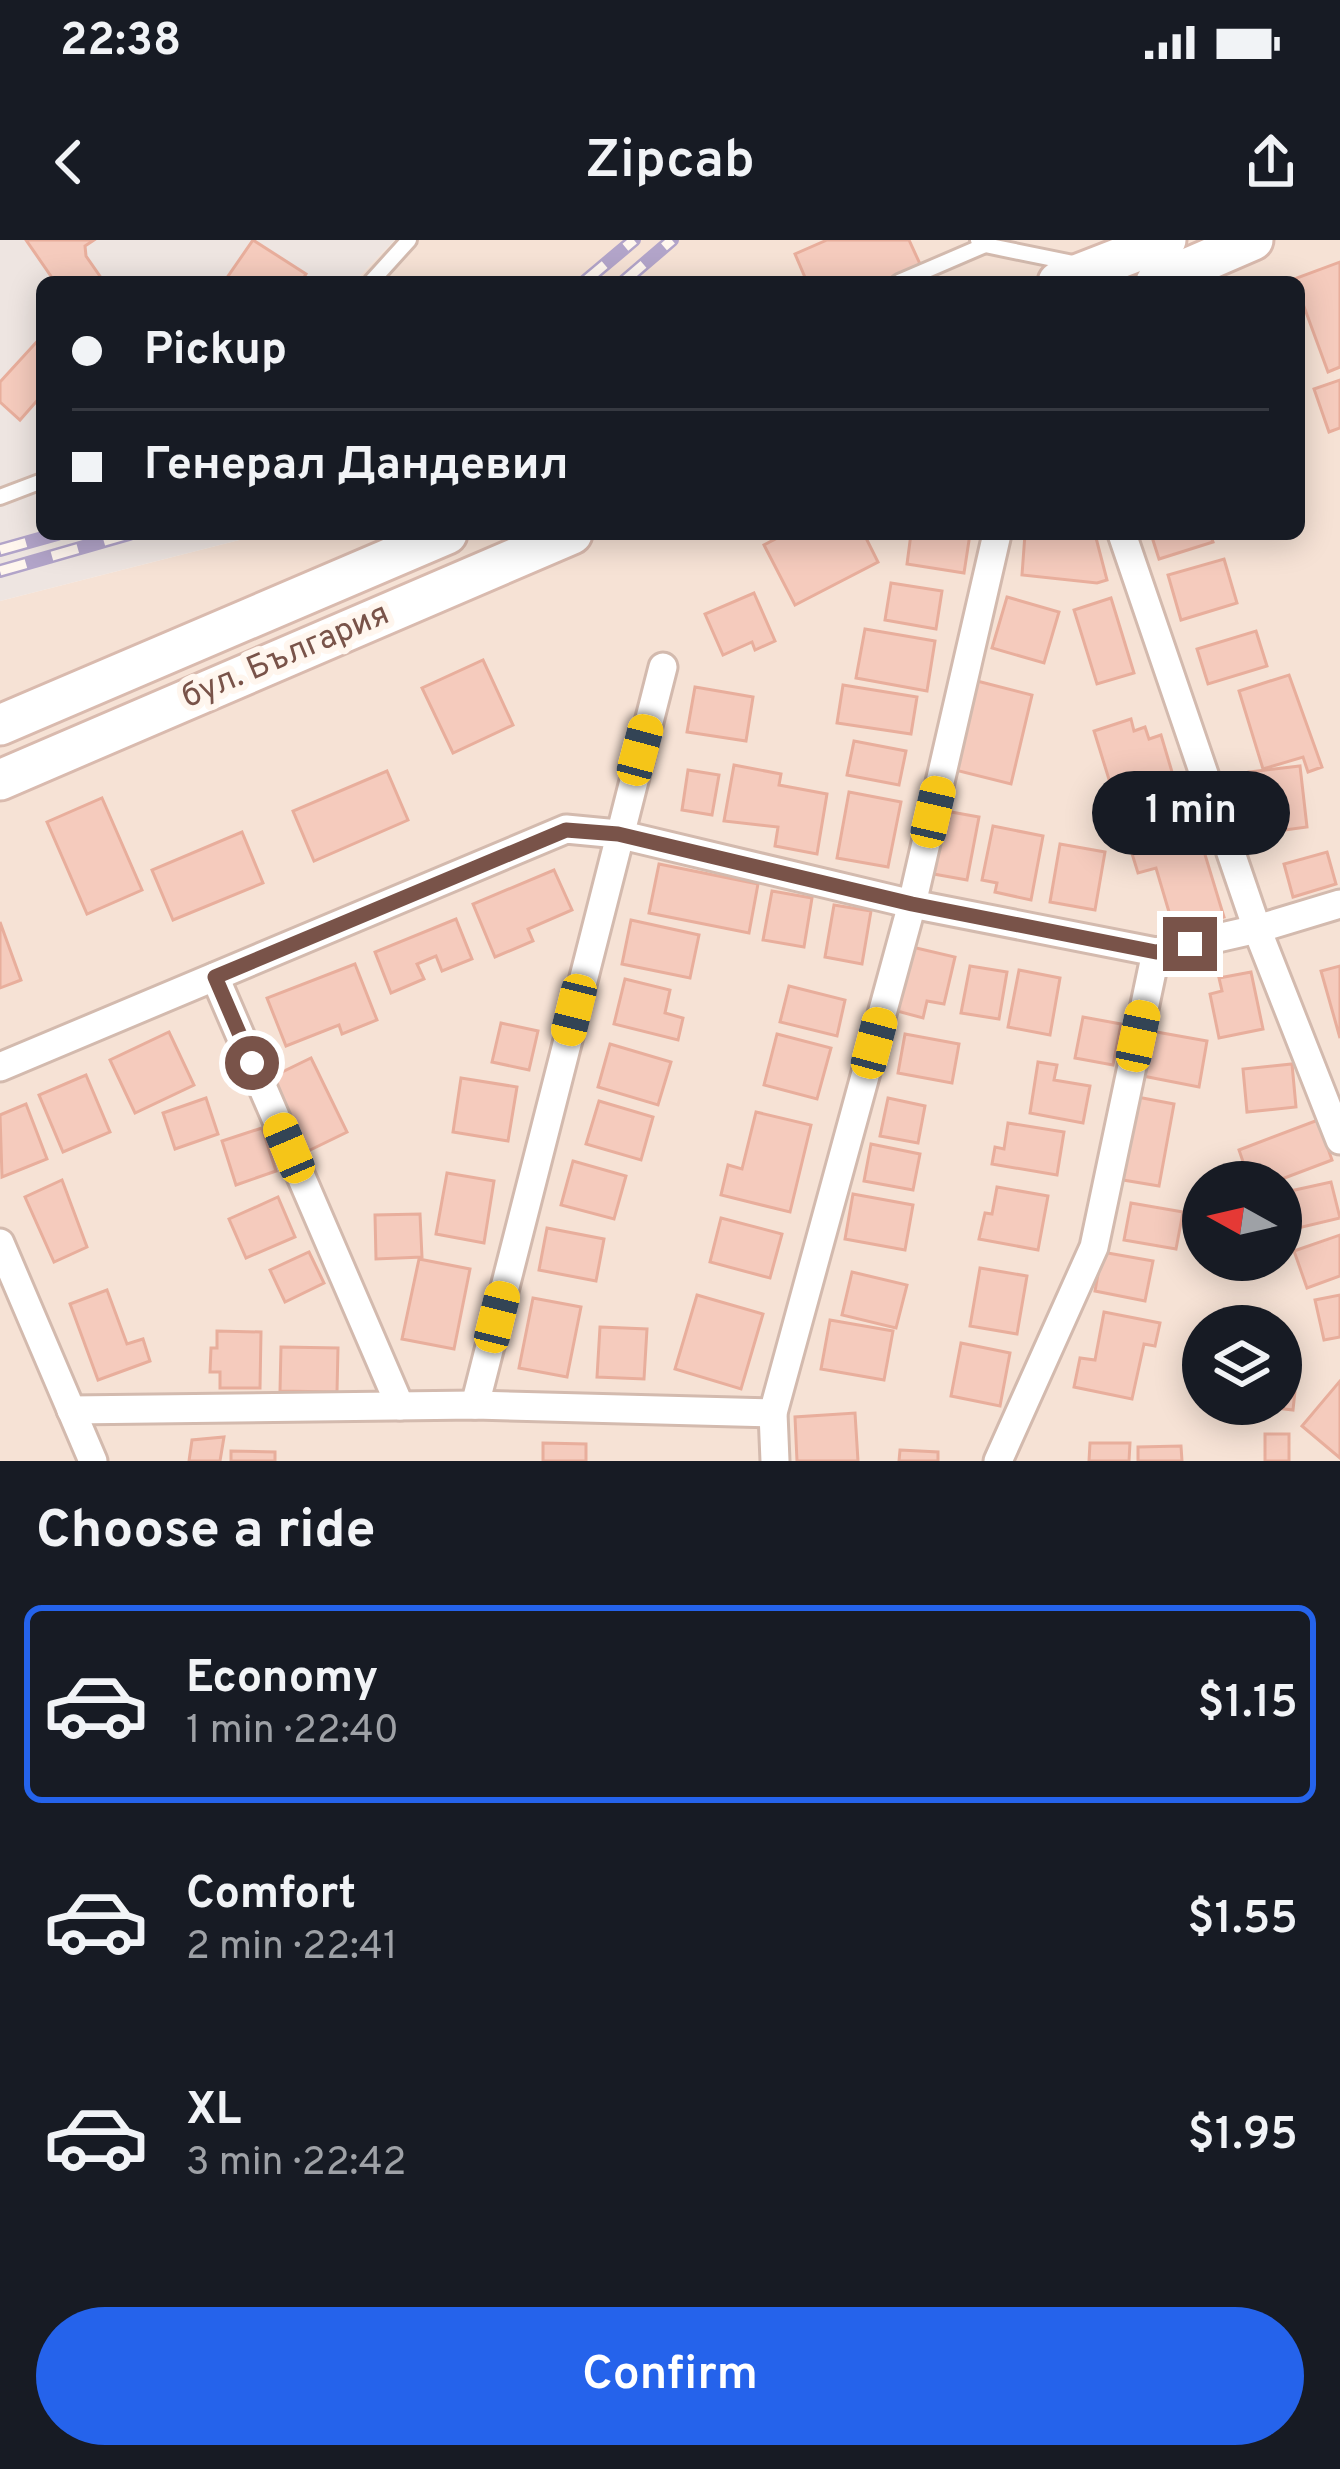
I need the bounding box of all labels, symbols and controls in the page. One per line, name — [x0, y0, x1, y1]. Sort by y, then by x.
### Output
text: 22:38 — [60, 14, 181, 71]
text: Zipcab — [585, 128, 755, 197]
icon: back — [36, 129, 102, 195]
icon: share — [1238, 129, 1304, 195]
text: Pickup — [144, 323, 287, 380]
text: Генерал Дандевил — [144, 438, 568, 495]
street label: бул. България — [176, 594, 396, 720]
car — [613, 711, 667, 789]
callout: 1 min — [1091, 770, 1289, 854]
car — [907, 773, 959, 851]
text: 1 min — [1145, 788, 1237, 837]
route end — [1163, 917, 1217, 971]
car — [548, 971, 600, 1049]
car — [1113, 997, 1163, 1075]
car — [847, 1004, 901, 1082]
route start — [225, 1036, 279, 1090]
car — [258, 1108, 320, 1188]
north arrow — [1182, 1161, 1302, 1281]
map controls — [1182, 1161, 1302, 1425]
car — [471, 1278, 523, 1356]
button: layers — [1182, 1305, 1302, 1425]
text: Choose a ride — [36, 1498, 376, 1567]
icon: car — [42, 1650, 150, 1758]
text: Economy — [186, 1651, 378, 1708]
text: $1.15 — [1198, 1676, 1298, 1733]
text: 1 min · 22:40 — [186, 1708, 399, 1757]
icon: car — [42, 1866, 150, 1974]
text: Comfort — [186, 1867, 356, 1924]
text: $1.55 — [1187, 1892, 1298, 1949]
text: 2 min · 22:41 — [186, 1924, 398, 1973]
icon: car — [42, 2082, 150, 2190]
text: XL — [186, 2083, 241, 2140]
text: $1.95 — [1188, 2108, 1298, 2165]
text: 3 min · 22:42 — [186, 2140, 406, 2189]
button: Confirm — [36, 2307, 1304, 2445]

